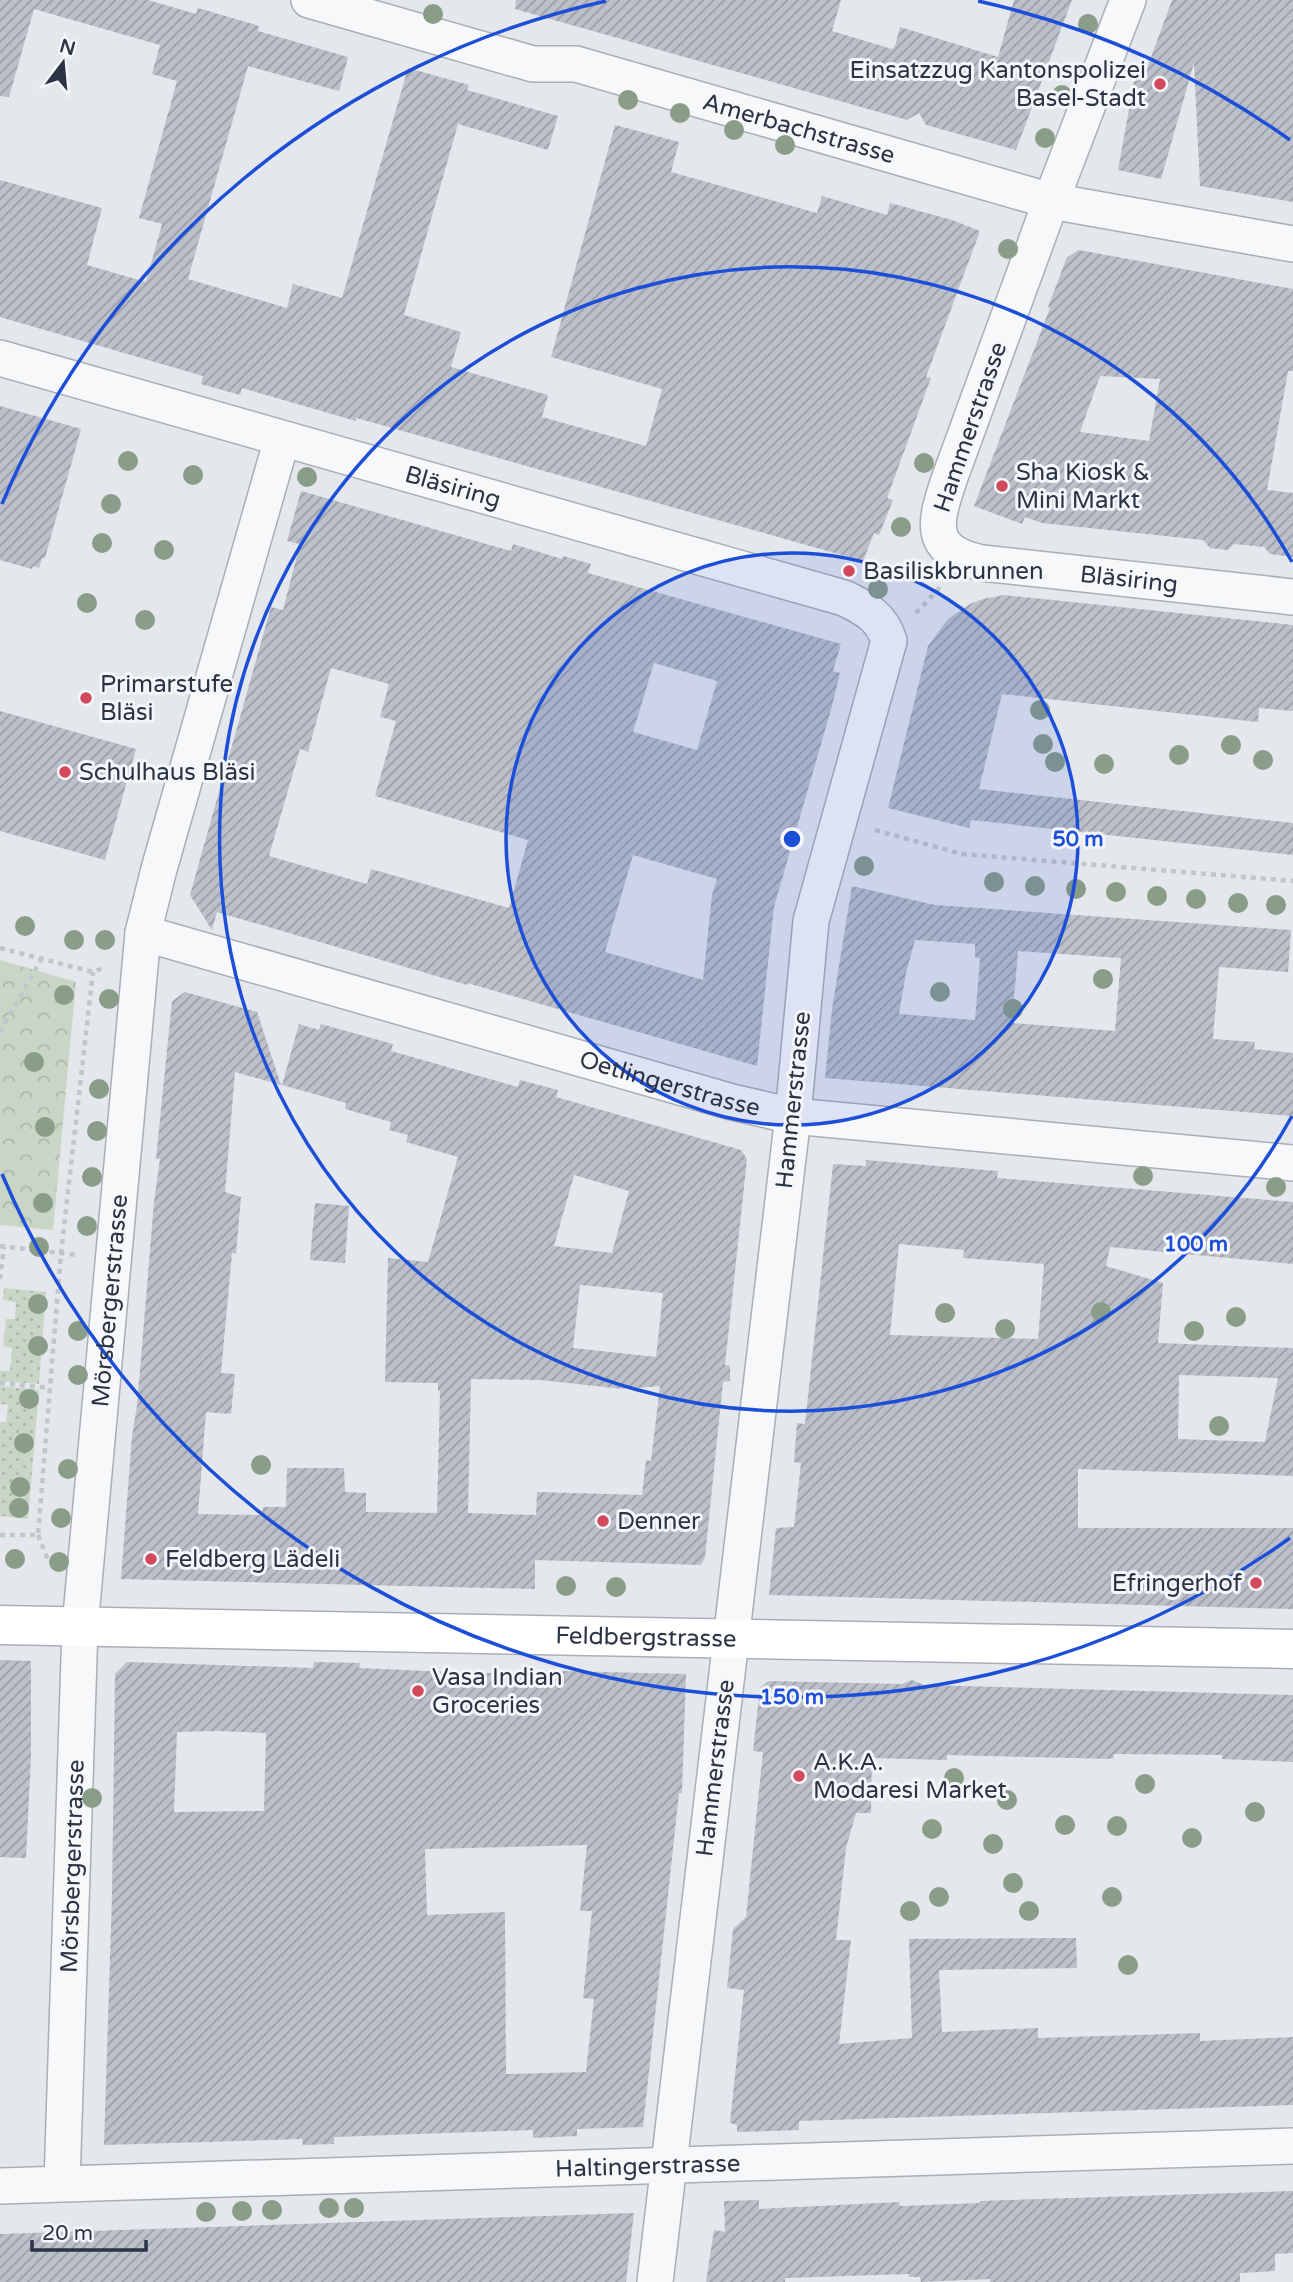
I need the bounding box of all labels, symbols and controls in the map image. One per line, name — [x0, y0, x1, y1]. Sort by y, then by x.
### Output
north arrow — [28, 28, 98, 98]
text: N — [57, 35, 78, 60]
place label: Einsatzzug Kantonspolizei Basel-Stadt — [849, 56, 1146, 113]
marker: Einsatzzug Kantonspolizei Basel-Stadt — [1152, 76, 1168, 92]
street label: Amerbachstrasse — [699, 87, 898, 170]
street label: Hammerstrasse — [928, 338, 1013, 516]
place label: Sha Kiosk & Mini Markt — [1016, 458, 1150, 515]
street label: Bläsiring — [402, 460, 504, 515]
marker: Sha Kiosk & Mini Markt — [994, 478, 1010, 494]
place label: Basiliskbrunnen — [863, 557, 1044, 586]
street label: Bläsiring — [1078, 560, 1179, 599]
marker: Basiliskbrunnen — [841, 563, 857, 579]
place label: Primarstufe Bläsi — [100, 670, 233, 727]
marker: Primarstufe Bläsi — [78, 690, 94, 706]
place label: Schulhaus Bläsi — [79, 758, 256, 787]
marker: Schulhaus Bläsi — [57, 764, 73, 780]
centre of rings — [780, 827, 804, 851]
text: 50 m — [1052, 827, 1104, 852]
street label: Hammerstrasse — [770, 1010, 817, 1190]
street label: Oetlingerstrasse — [576, 1045, 763, 1123]
street label: Mörsbergerstrasse — [86, 1193, 134, 1408]
text: 100 m — [1164, 1232, 1228, 1257]
place label: Denner — [617, 1507, 701, 1536]
marker: Denner — [595, 1513, 611, 1529]
place label: Feldberg Lädeli — [165, 1545, 340, 1574]
marker: Feldberg Lädeli — [143, 1551, 159, 1567]
place label: Efringerhof — [1112, 1569, 1243, 1598]
marker: Efringerhof — [1248, 1575, 1264, 1591]
street label: Feldbergstrasse — [555, 1621, 737, 1654]
place label: Vasa Indian Groceries — [432, 1663, 563, 1720]
street label: Hammerstrasse — [690, 1678, 741, 1858]
marker: Vasa Indian Groceries — [410, 1683, 426, 1699]
text: 150 m — [760, 1685, 824, 1710]
place label: A.K.A. Modaresi Market — [813, 1748, 1007, 1805]
street label: Mörsbergerstrasse — [55, 1759, 91, 1973]
marker: A.K.A. Modaresi Market — [791, 1768, 807, 1784]
street label: Haltingerstrasse — [555, 2149, 741, 2184]
scale bar — [32, 2208, 145, 2252]
text: 20 m — [42, 2221, 93, 2246]

